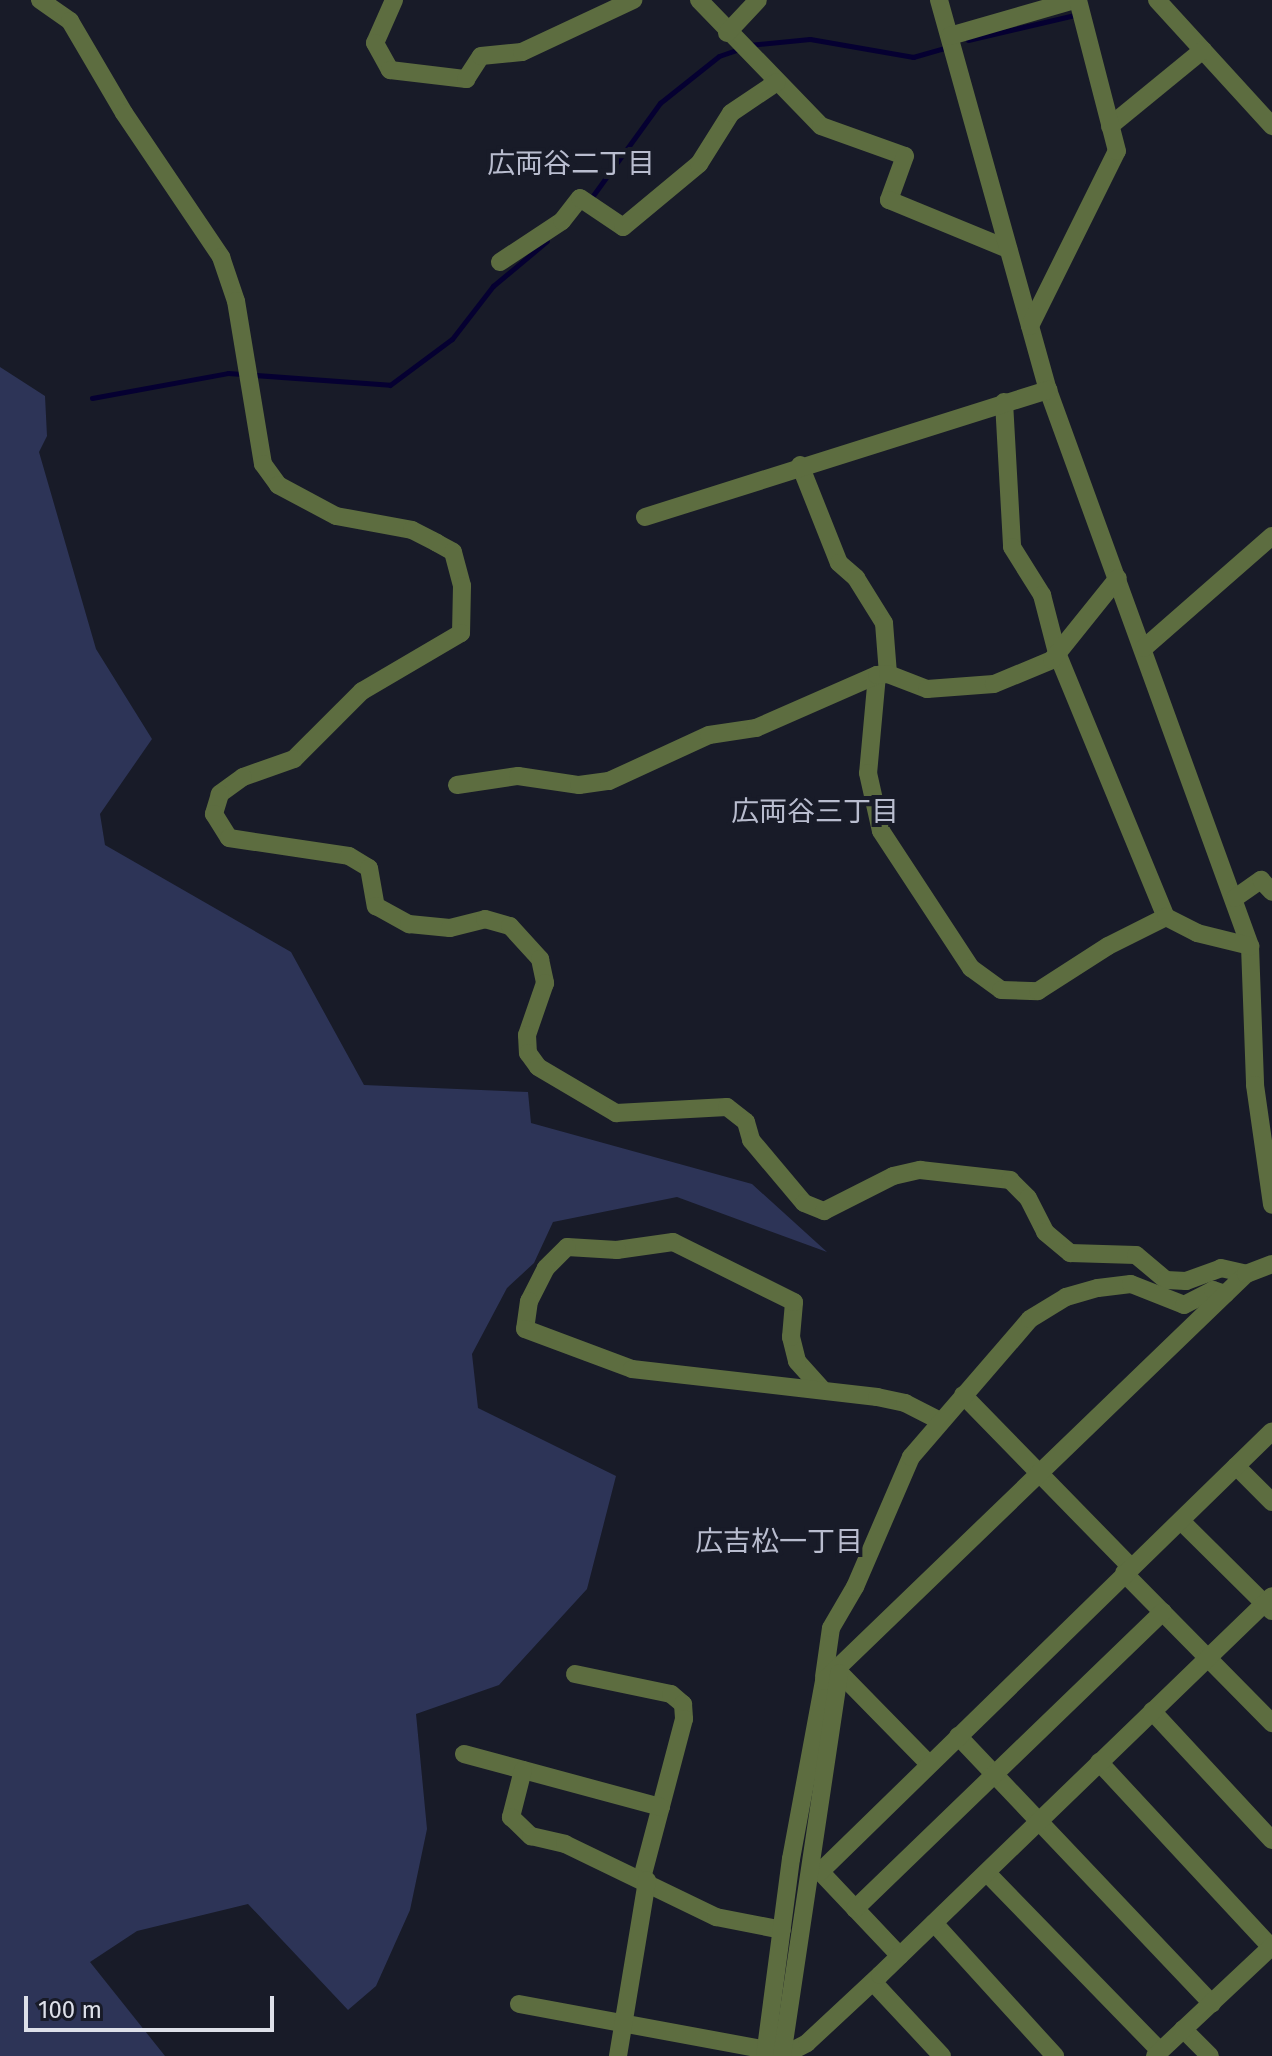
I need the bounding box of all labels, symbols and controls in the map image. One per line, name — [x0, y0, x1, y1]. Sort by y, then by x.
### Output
district label: 広両谷二丁目 — [487, 147, 655, 181]
district label: 広両谷三丁目 — [731, 795, 899, 829]
district label: 広吉松一丁目 — [695, 1525, 863, 1559]
scale bar — [28, 1980, 278, 2030]
text: 100 m — [38, 1996, 102, 2024]

